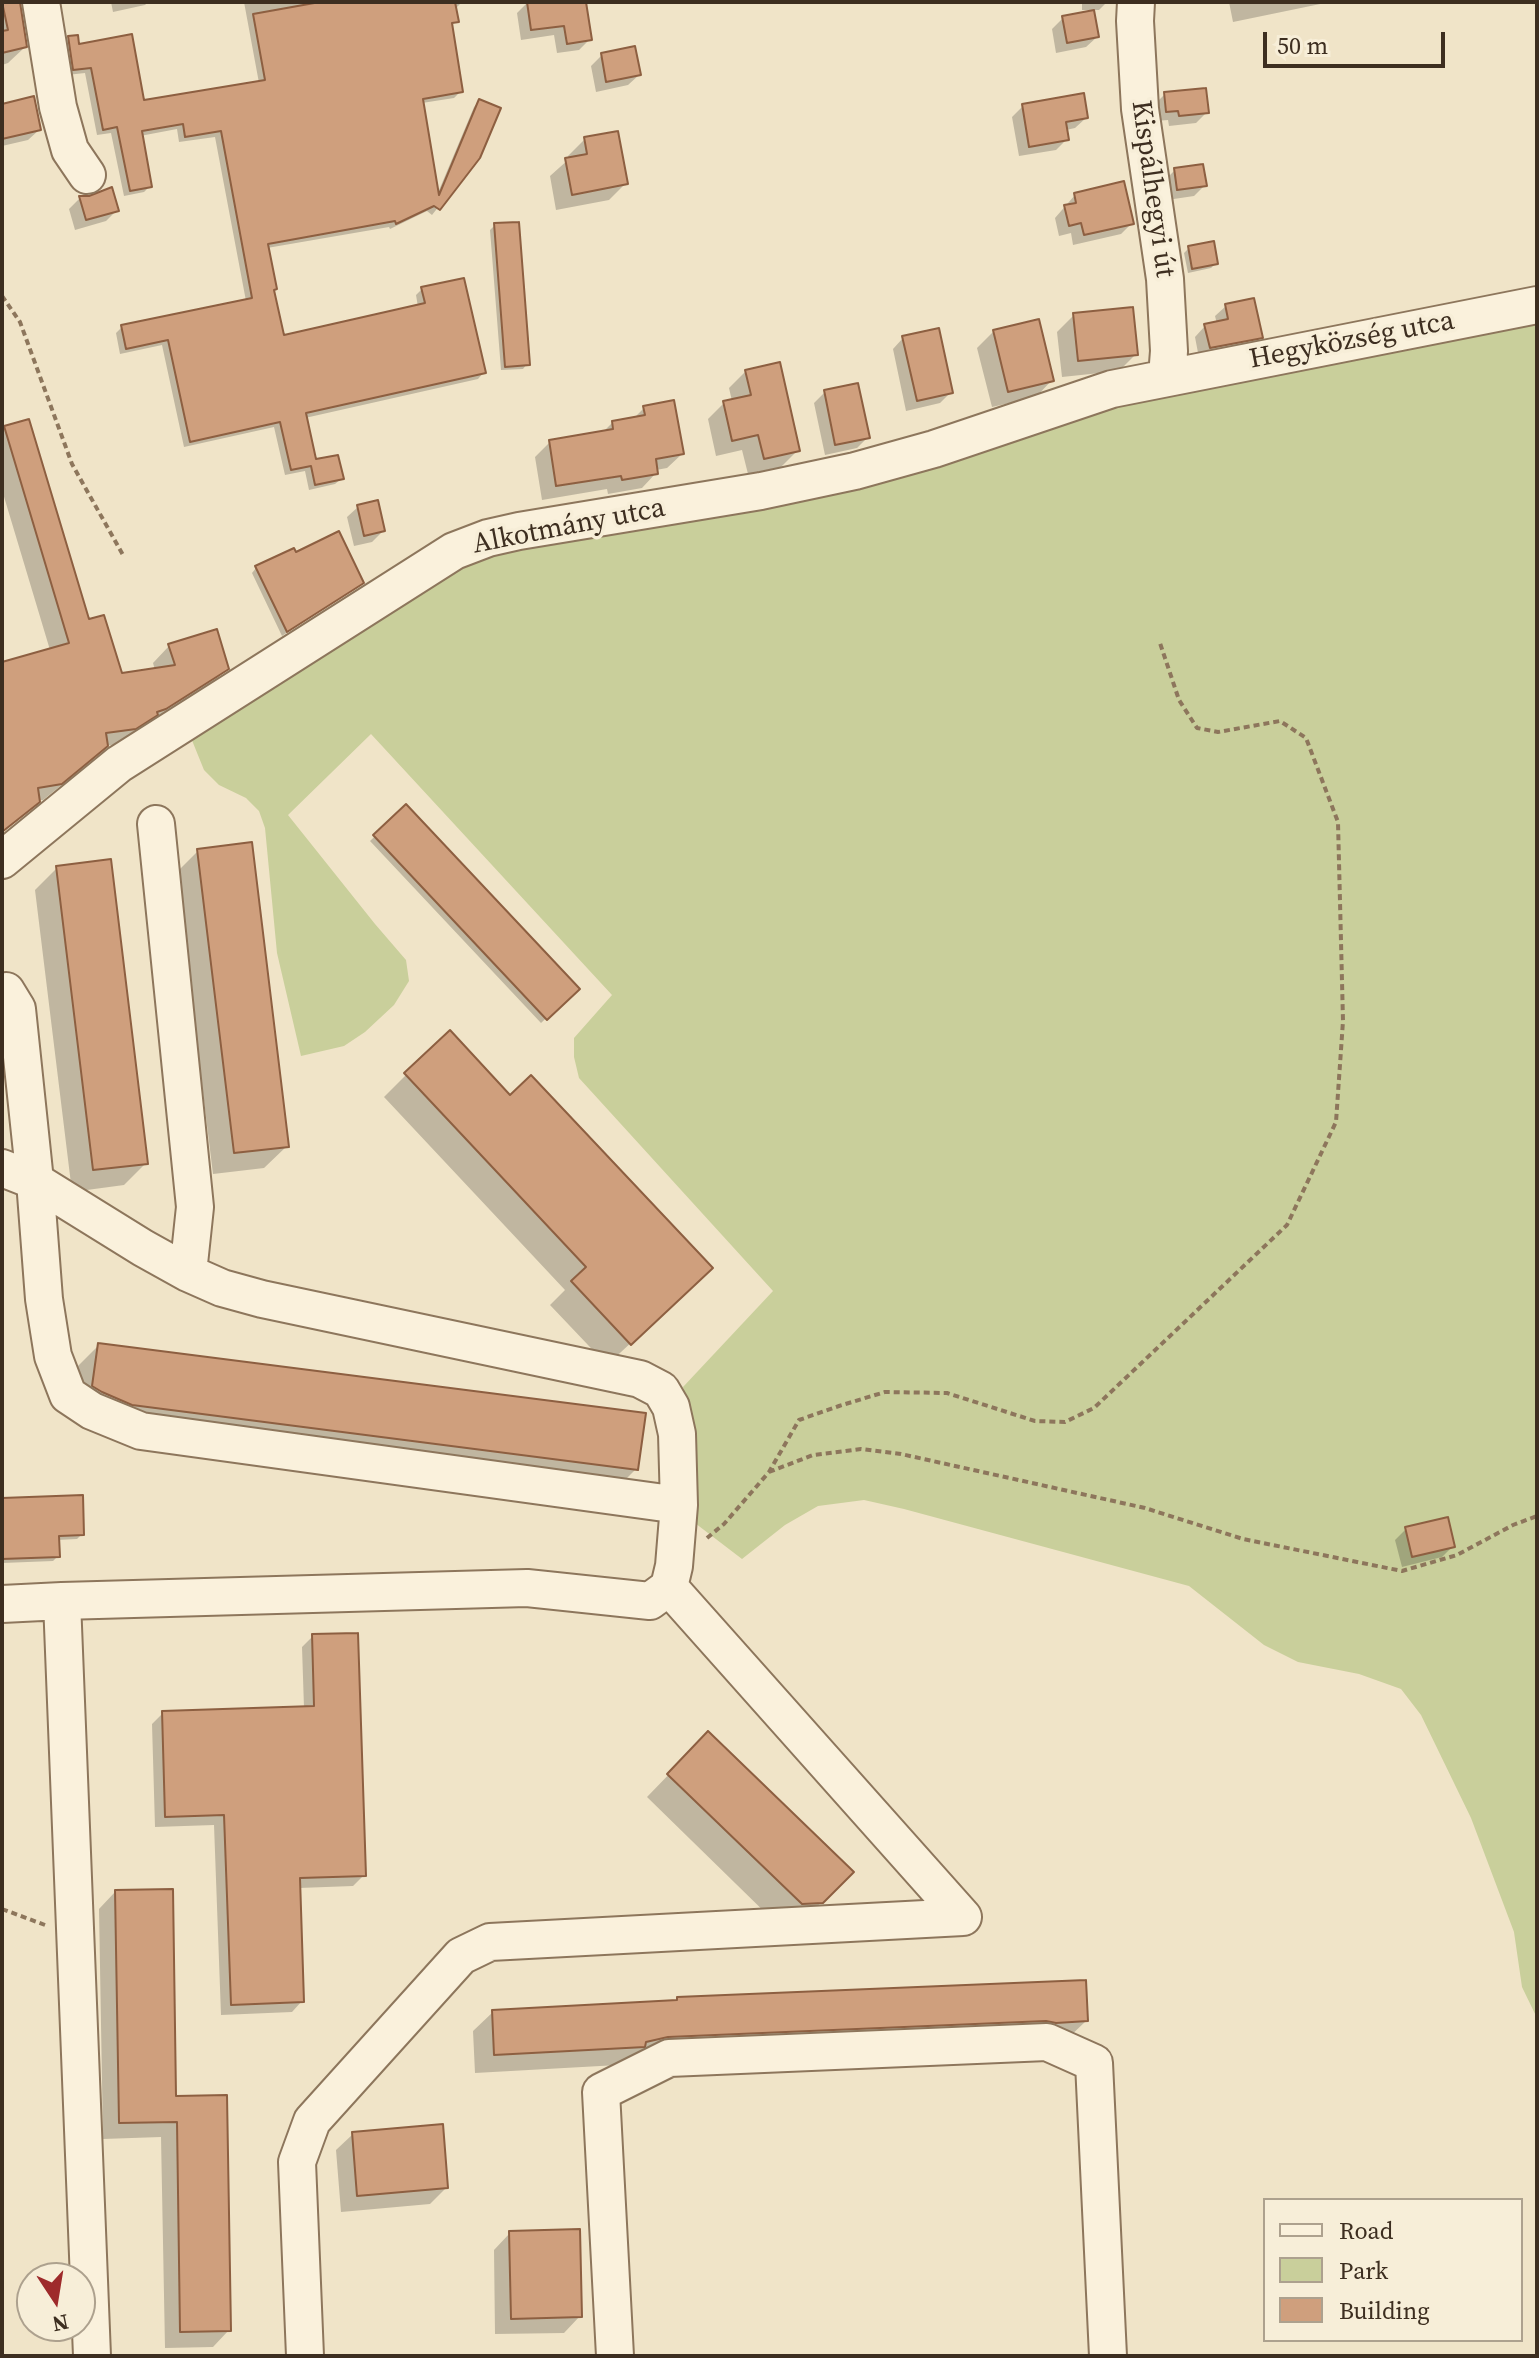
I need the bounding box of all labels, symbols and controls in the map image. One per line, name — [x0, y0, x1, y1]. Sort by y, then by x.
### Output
scale bar — [1267, 16, 1449, 66]
text: 50 m — [1277, 29, 1328, 62]
street label: Kispálhegyi út — [1123, 98, 1181, 280]
street label: Hegyközség utca — [1247, 305, 1457, 377]
street label: Alkotmány utca — [470, 492, 668, 562]
legend — [1263, 2198, 1523, 2342]
text: Road — [1339, 2214, 1393, 2247]
text: Park — [1339, 2254, 1388, 2287]
north arrow — [16, 2262, 96, 2342]
text: Building — [1339, 2294, 1430, 2327]
text: N — [50, 2307, 72, 2340]

